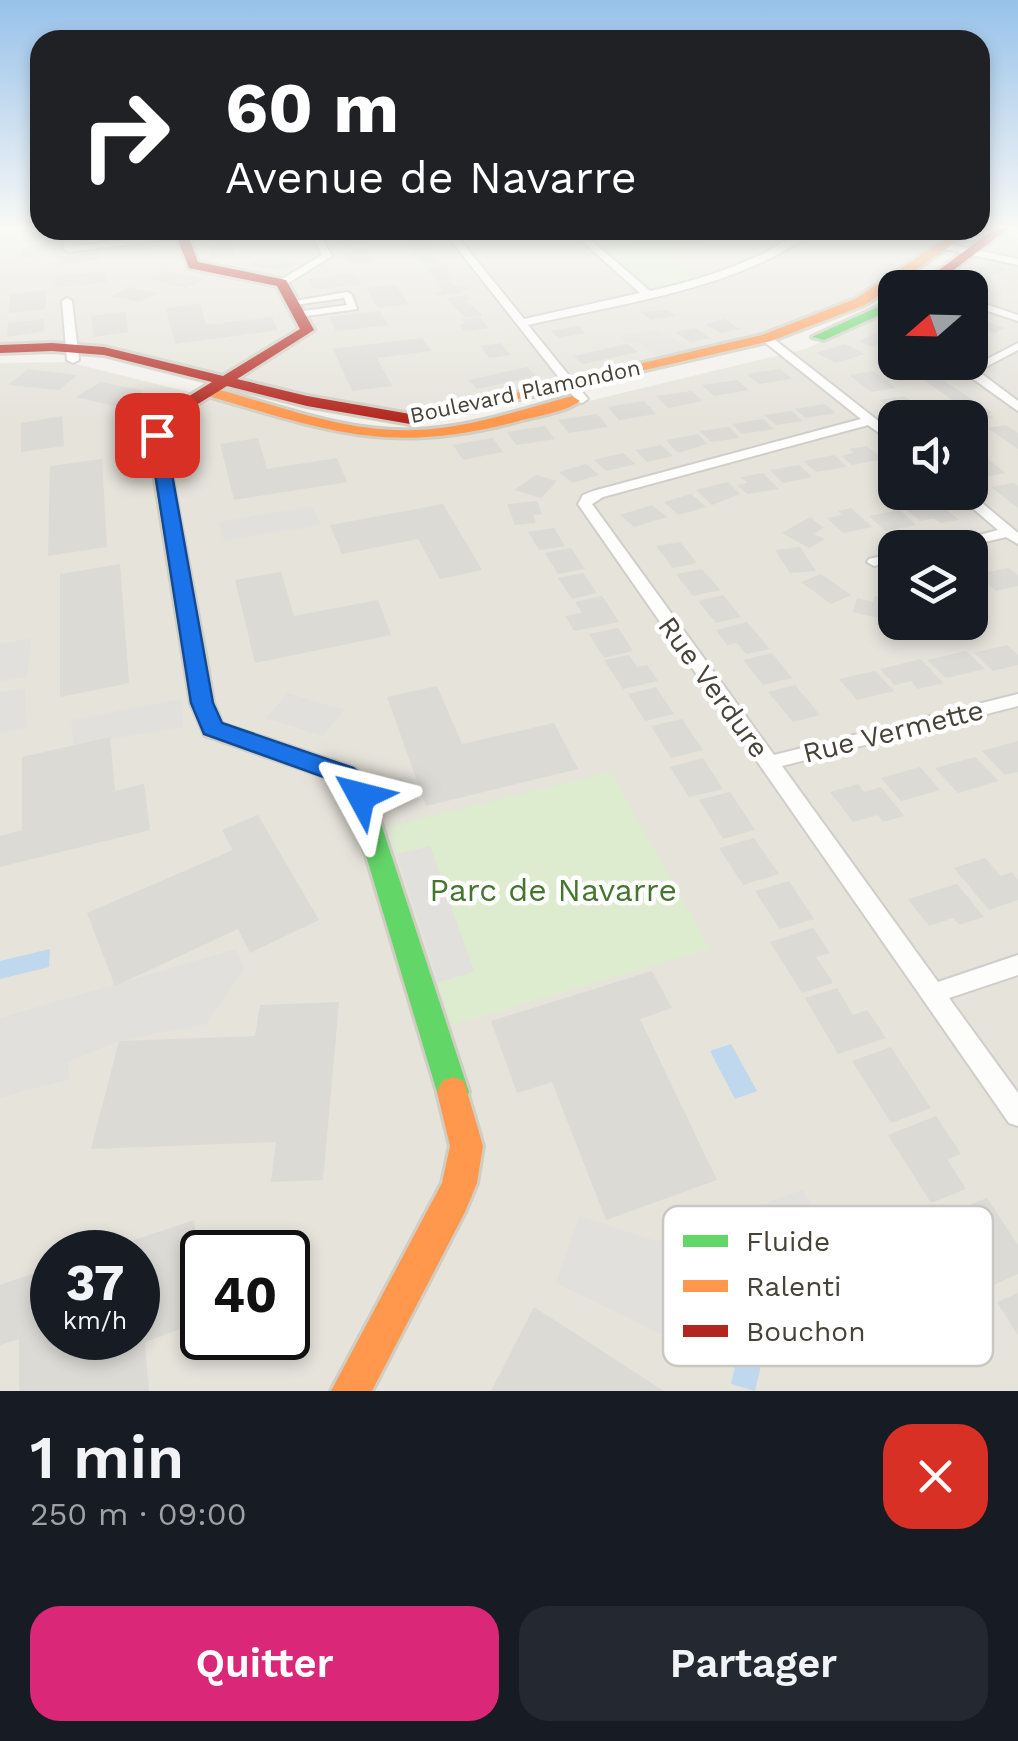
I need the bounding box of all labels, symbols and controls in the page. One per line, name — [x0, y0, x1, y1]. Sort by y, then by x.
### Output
text: 60 m — [225, 67, 399, 149]
icon: right — [60, 70, 190, 200]
text: Avenue de Navarre — [225, 151, 637, 204]
north arrow — [878, 270, 988, 380]
map controls — [878, 270, 988, 640]
street label: Boulevard Plamondon — [408, 355, 643, 428]
pin — [115, 393, 200, 478]
button: sound — [878, 400, 988, 510]
icon: arrive — [130, 408, 185, 463]
button: layers — [878, 530, 988, 640]
street label: Rue Verdure — [651, 610, 776, 764]
street label: Rue Vermette — [799, 693, 987, 770]
position arrow — [309, 744, 413, 848]
park label: Parc de Navarre — [429, 871, 677, 909]
legend — [663, 1206, 993, 1366]
text: Fluide — [746, 1225, 830, 1258]
speed limit sign: 40 — [180, 1230, 310, 1360]
text: 37 — [66, 1253, 124, 1312]
text: Ralenti — [746, 1270, 842, 1303]
text: km/h — [63, 1306, 127, 1335]
text: Bouchon — [746, 1315, 866, 1348]
text: 1 min — [30, 1422, 184, 1493]
button: close — [883, 1424, 988, 1529]
text: 250 m · 09:00 — [30, 1495, 247, 1533]
button: Quitter — [30, 1606, 499, 1721]
button: Partager — [519, 1606, 988, 1721]

